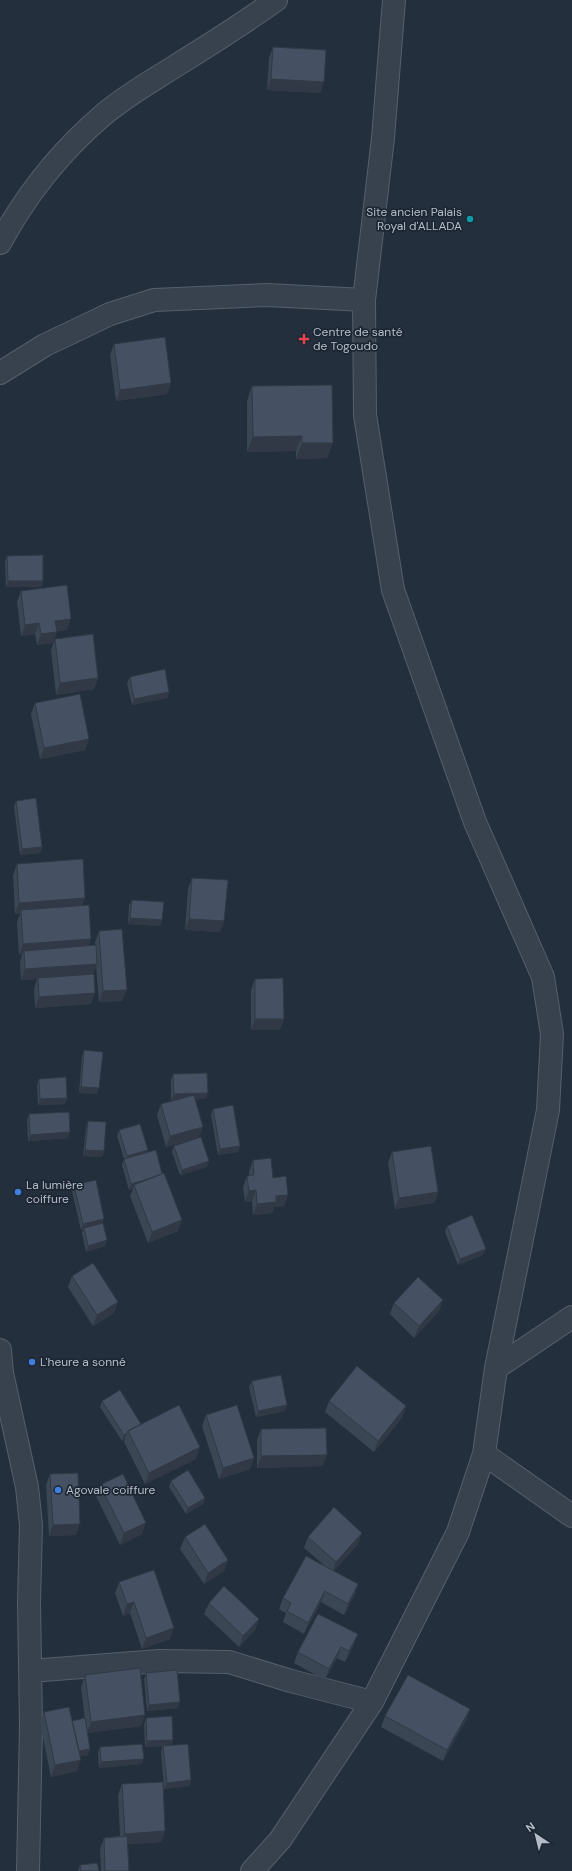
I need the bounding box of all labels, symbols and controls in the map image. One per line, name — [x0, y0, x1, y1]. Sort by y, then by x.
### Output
place label: Site ancien Palais Royal d'ALLADA — [366, 204, 462, 234]
marker: Site ancien Palais Royal d'ALLADA — [465, 214, 475, 224]
place label: Centre de santé de Togoudo — [313, 324, 403, 354]
marker: Centre de santé de Togoudo — [298, 333, 310, 345]
place label: La lumière coiffure — [26, 1177, 83, 1207]
marker: La lumière coiffure — [13, 1187, 23, 1197]
place label: L'heure a sonné — [40, 1354, 126, 1370]
marker: L'heure a sonné — [27, 1357, 37, 1367]
place label: Agovale coiffure — [66, 1482, 156, 1498]
marker: Agovale coiffure — [53, 1485, 63, 1495]
north arrow — [516, 1815, 556, 1855]
text: N — [523, 1819, 538, 1835]

